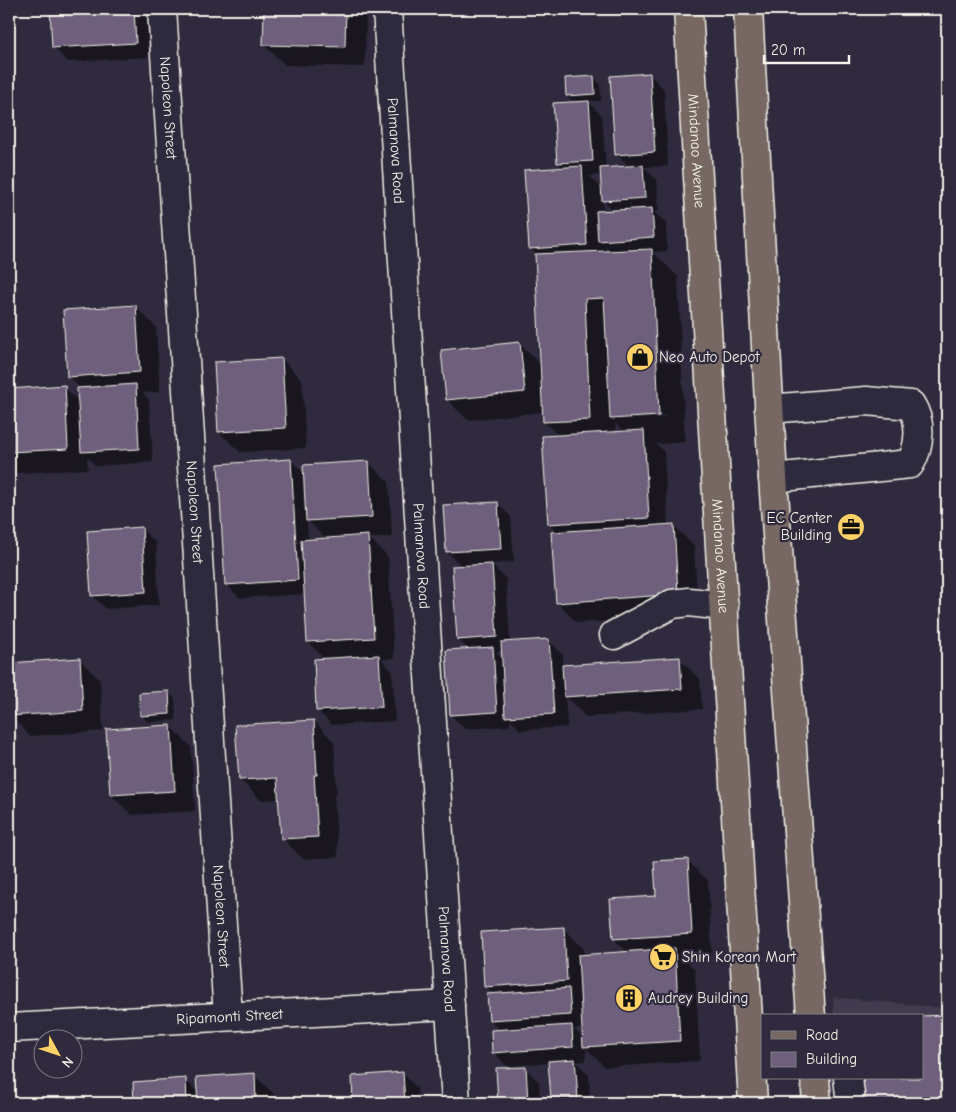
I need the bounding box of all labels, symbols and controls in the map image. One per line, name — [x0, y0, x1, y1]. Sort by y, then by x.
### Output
scale bar — [764, 32, 848, 64]
text: 20 m — [771, 41, 805, 59]
street label: Napoleon Street — [156, 56, 181, 161]
street label: Mindanao Avenue — [684, 93, 709, 209]
street label: Palmanova Road — [384, 97, 408, 204]
shop icon: Neo Auto Depot — [625, 342, 655, 372]
place label: Neo Auto Depot — [659, 348, 760, 366]
street label: Napoleon Street — [183, 460, 207, 565]
street label: Mindanao Avenue — [708, 498, 733, 614]
street label: Palmanova Road — [409, 502, 434, 609]
place label: EC Center Building — [767, 509, 832, 544]
office icon: EC Center Building — [836, 512, 866, 542]
street label: Napoleon Street — [209, 864, 234, 969]
street label: Palmanova Road — [435, 906, 459, 1013]
supermarket icon: Shin Korean Mart — [648, 942, 678, 972]
place label: Shin Korean Mart — [682, 948, 797, 966]
building icon: Audrey Building — [614, 983, 644, 1013]
place label: Audrey Building — [648, 989, 749, 1007]
street label: Ripamonti Street — [176, 1005, 284, 1028]
legend — [761, 1014, 924, 1080]
text: Road — [806, 1026, 838, 1044]
north arrow — [32, 1030, 82, 1080]
text: Building — [806, 1050, 857, 1068]
text: N — [58, 1053, 77, 1071]

